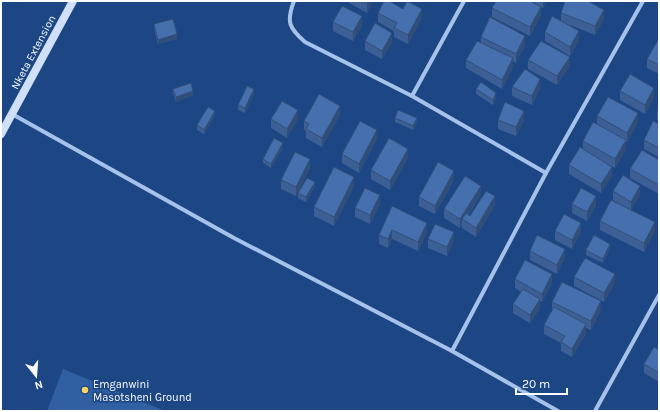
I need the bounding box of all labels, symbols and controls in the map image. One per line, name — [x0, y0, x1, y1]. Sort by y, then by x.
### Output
street label: Nketa Extension — [8, 13, 58, 92]
north arrow — [16, 356, 56, 396]
scale bar — [516, 370, 567, 396]
text: 20 m — [522, 377, 550, 391]
text: N — [33, 378, 44, 392]
place label: Emganwini Masotsheni Ground — [93, 378, 192, 404]
marker: Emganwini Masotsheni Ground — [80, 385, 90, 395]

